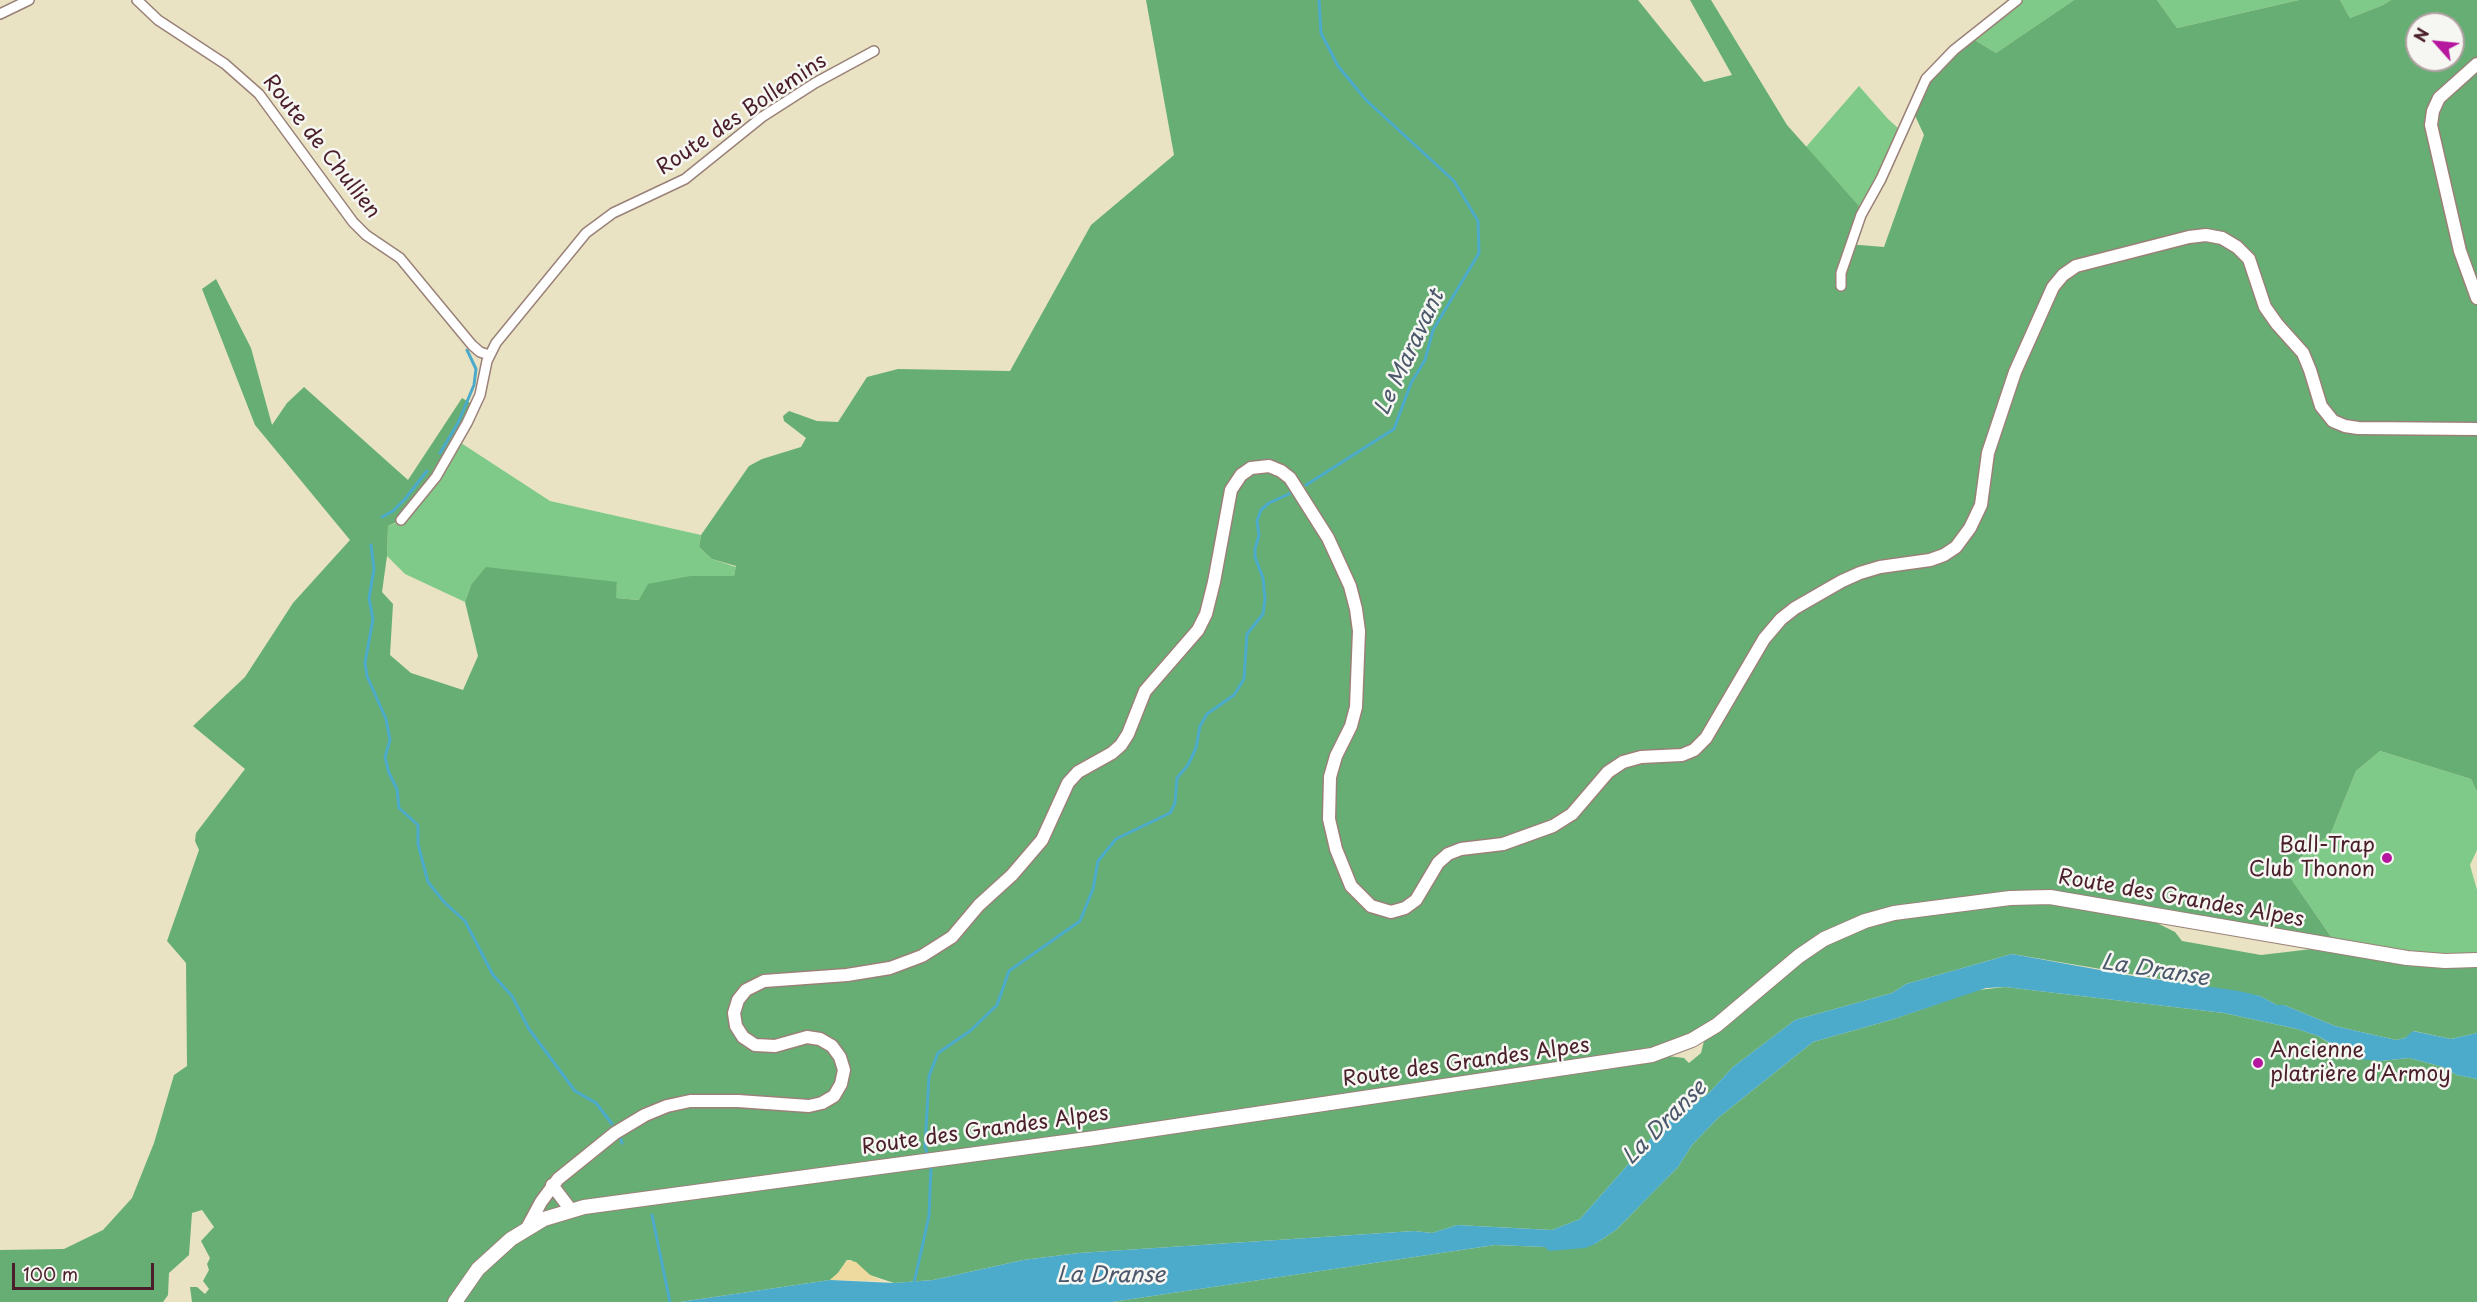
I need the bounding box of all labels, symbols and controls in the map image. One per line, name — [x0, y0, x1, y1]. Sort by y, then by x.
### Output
north arrow — [2405, 12, 2465, 72]
text: N — [2407, 24, 2434, 46]
street label: Route des Bollemins — [652, 49, 832, 181]
street label: Route de Chullien — [257, 70, 385, 224]
water label: Le Maravant — [1370, 286, 1450, 420]
place label: Ball-Trap Club Thonon — [2249, 833, 2375, 883]
marker: Ball-Trap Club Thonon — [2380, 851, 2394, 865]
street label: Route des Grandes Alpes — [2056, 865, 2306, 933]
water label: La Dranse — [2099, 949, 2211, 993]
street label: Route des Grandes Alpes — [1341, 1033, 1591, 1093]
place label: Ancienne platrière d'Armoy — [2270, 1038, 2451, 1088]
marker: Ancienne platrière d'Armoy — [2251, 1056, 2265, 1070]
water label: La Dranse — [1617, 1075, 1713, 1171]
street label: Route des Grandes Alpes — [860, 1101, 1110, 1161]
scale bar — [15, 1251, 158, 1289]
text: 100 m — [23, 1260, 78, 1287]
water label: La Dranse — [1057, 1263, 1165, 1289]

